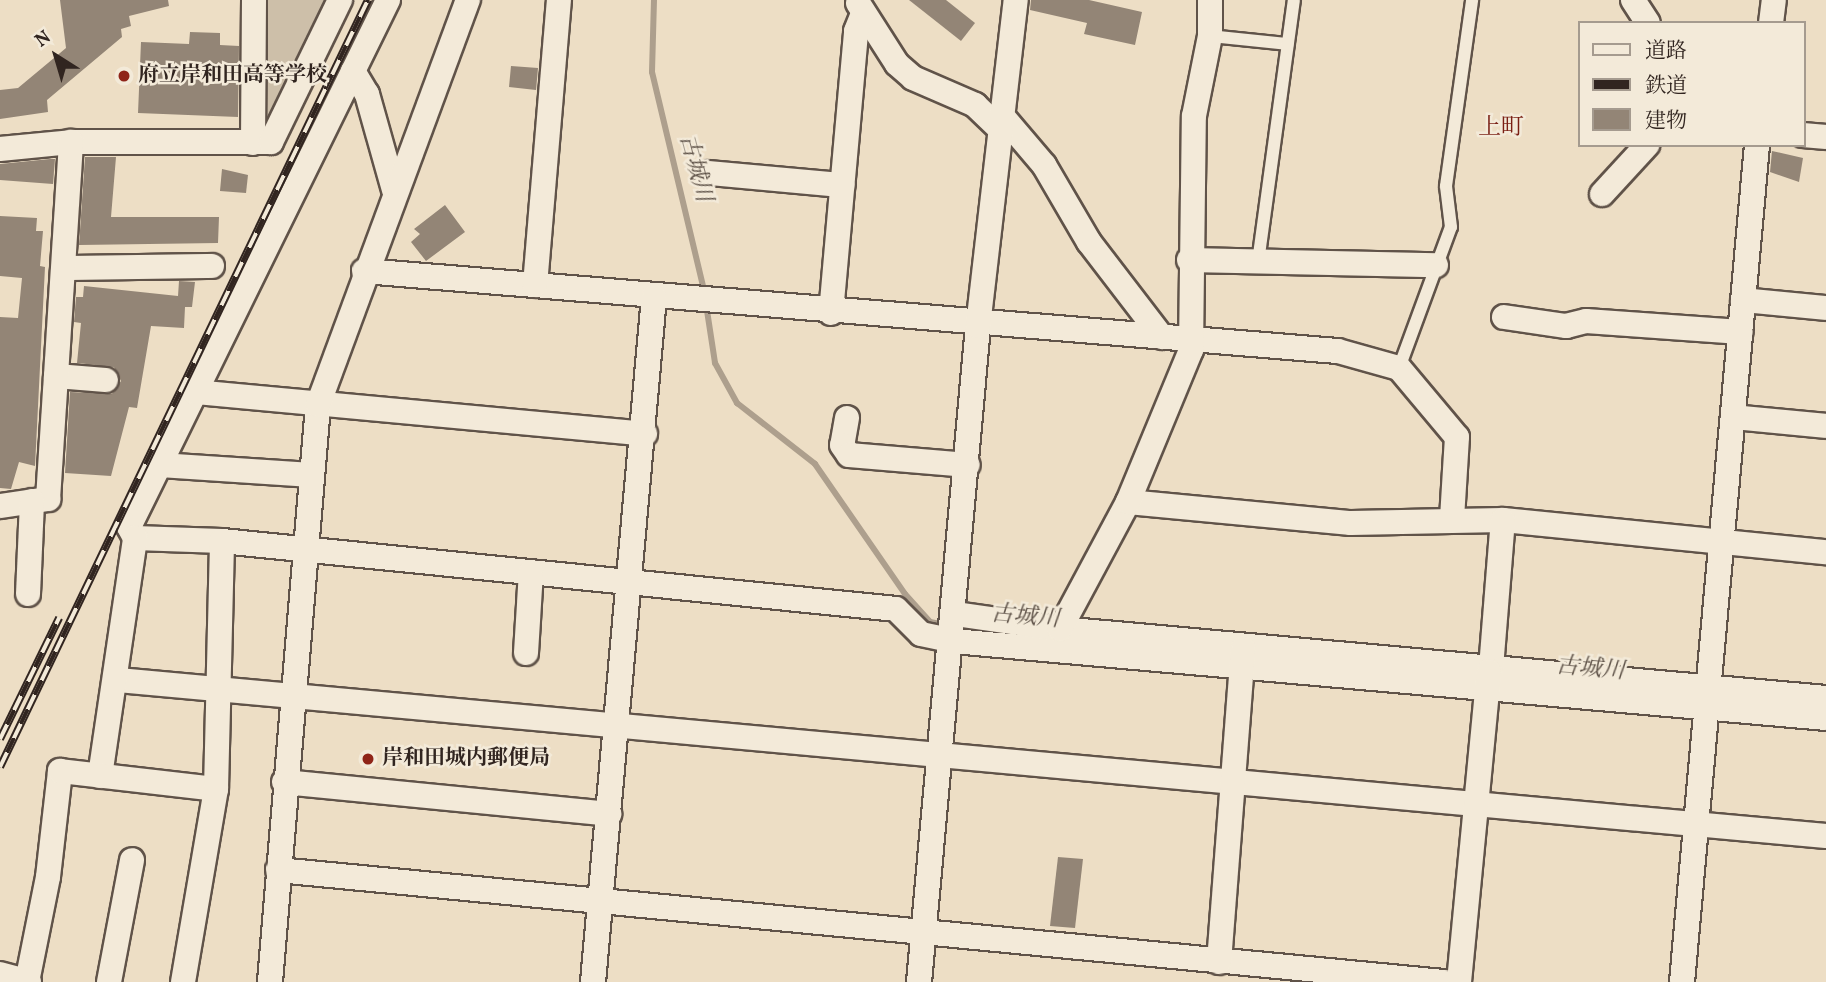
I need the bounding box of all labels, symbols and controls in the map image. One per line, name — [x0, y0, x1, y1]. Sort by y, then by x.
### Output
north arrow — [21, 21, 91, 91]
legend — [1577, 21, 1805, 147]
text: N — [30, 25, 57, 54]
text: 道路 — [1645, 37, 1687, 66]
place label: 府立岸和田高等学校 — [138, 63, 327, 89]
marker: 府立岸和田高等学校 — [116, 68, 132, 84]
text: 鉄道 — [1645, 72, 1687, 101]
text: 建物 — [1645, 107, 1687, 136]
district label: 上町 — [1478, 114, 1524, 142]
water label: 古城川 — [673, 131, 717, 205]
water label: 古城川 — [989, 600, 1061, 634]
water label: 古城川 — [1554, 652, 1626, 686]
place label: 岸和田城内郵便局 — [382, 746, 550, 772]
marker: 岸和田城内郵便局 — [360, 751, 376, 767]

